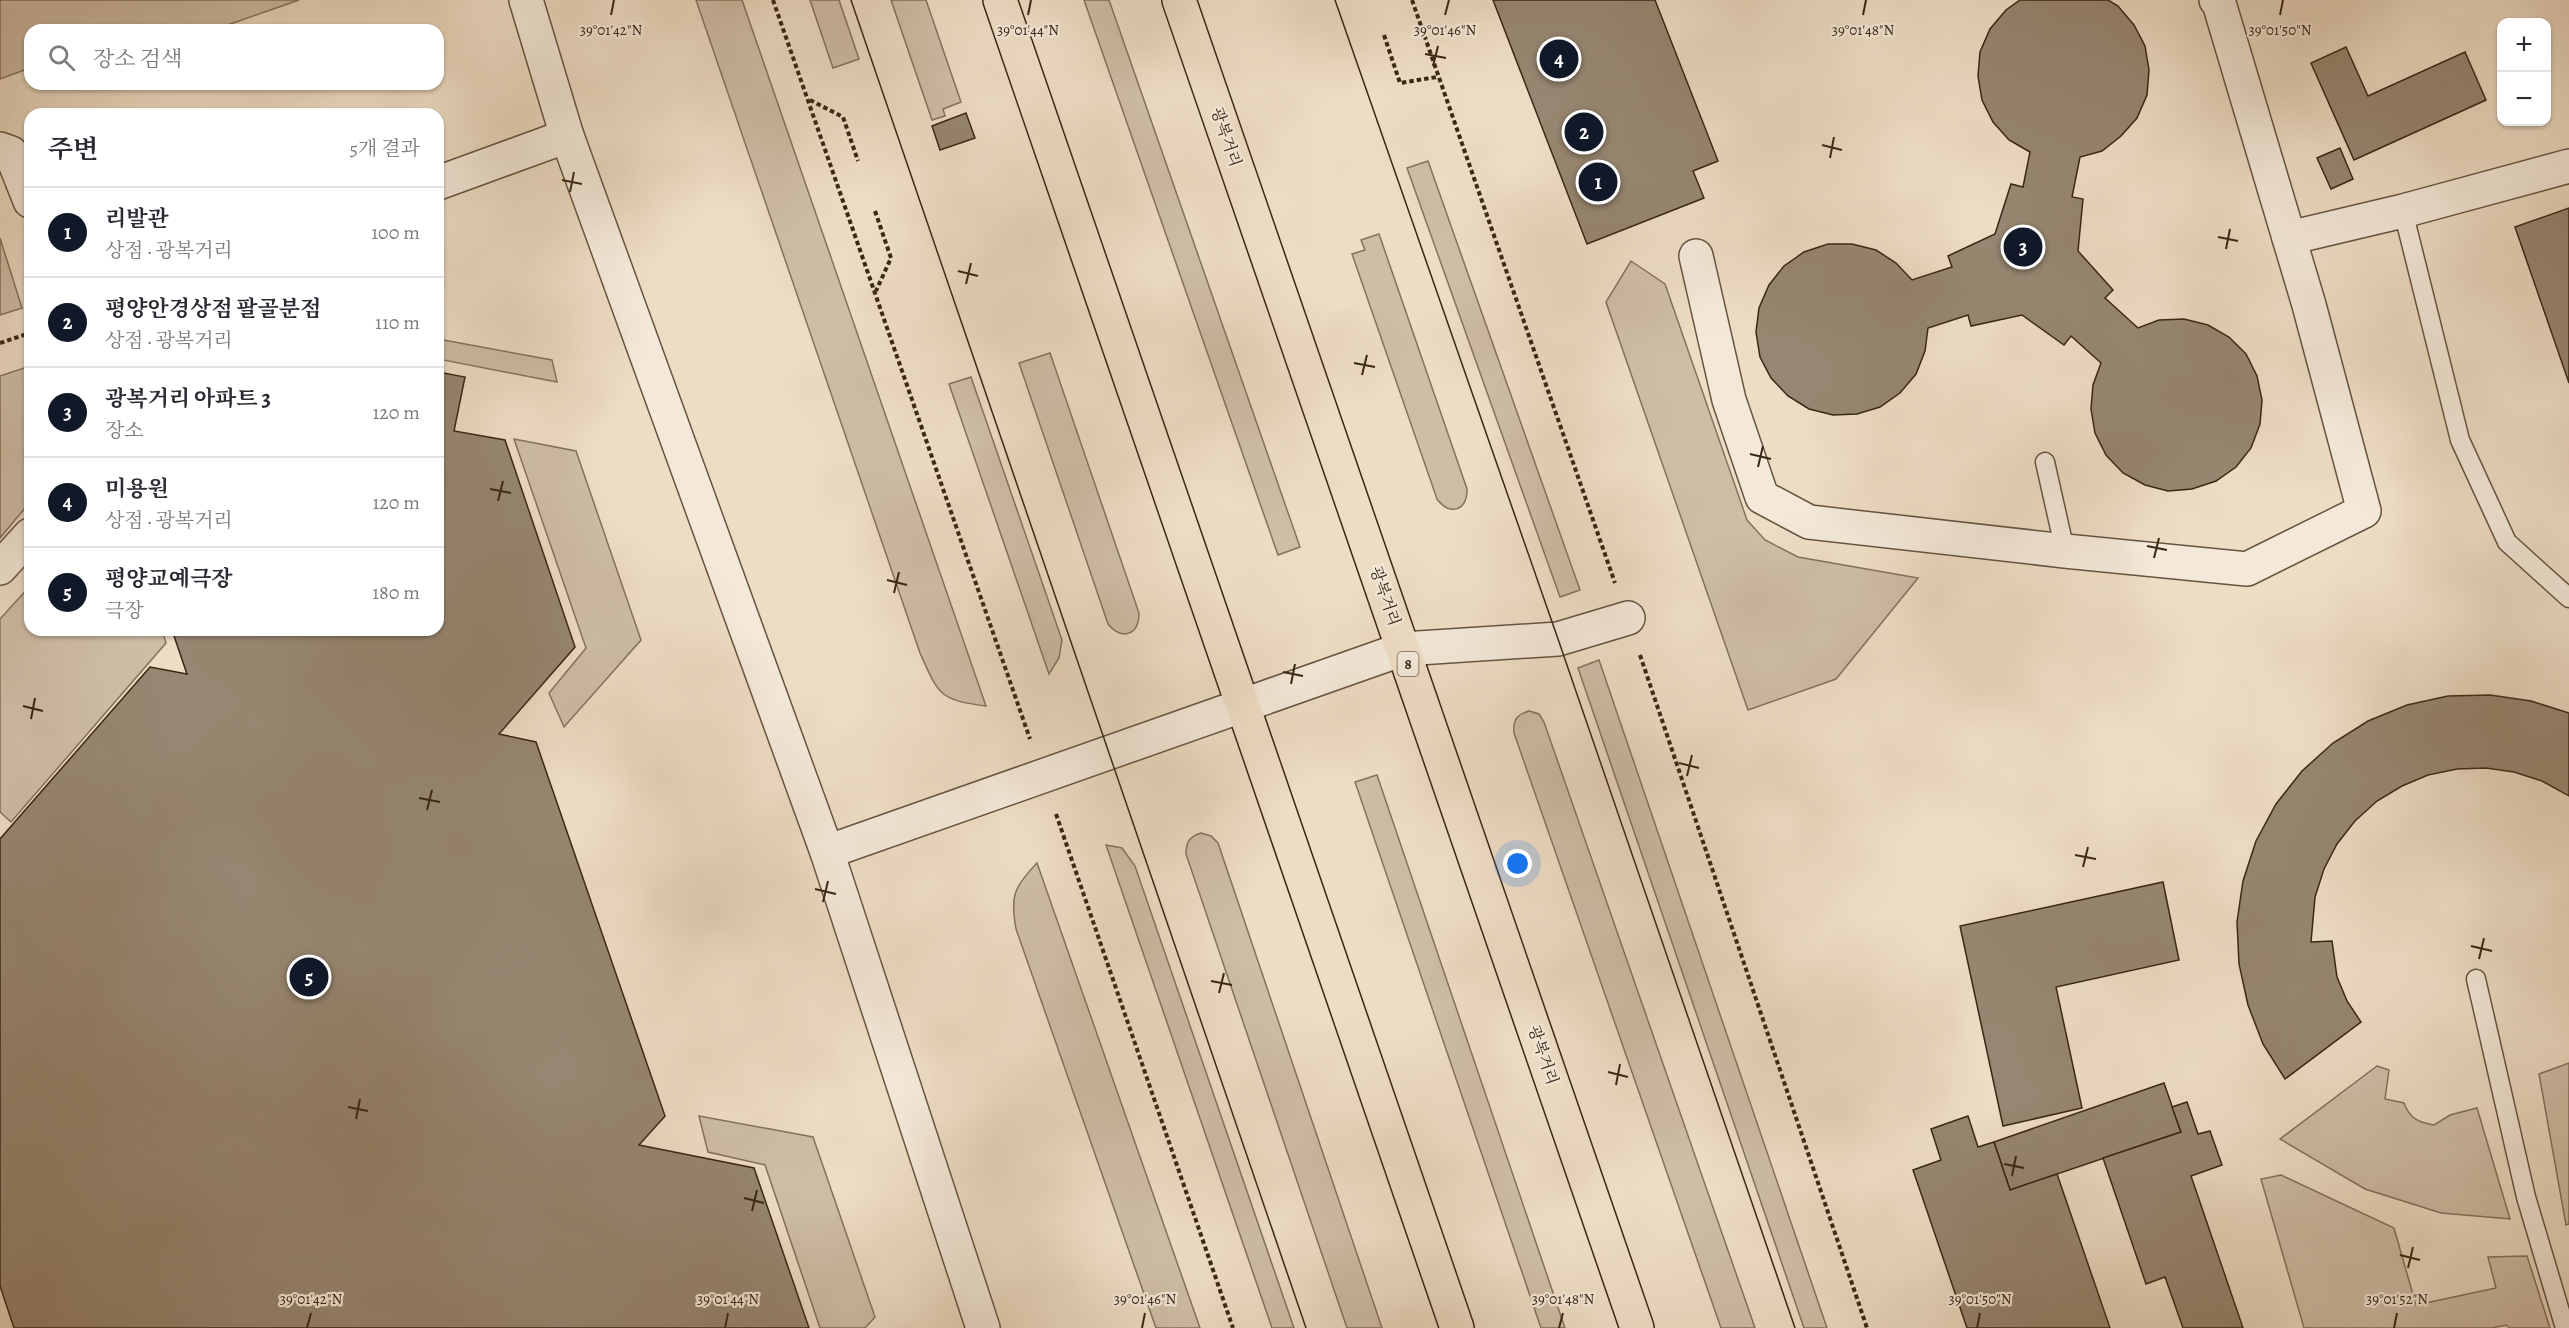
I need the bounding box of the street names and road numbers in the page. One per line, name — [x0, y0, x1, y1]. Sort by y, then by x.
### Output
street label: 광복거리 — [1206, 104, 1246, 170]
street label: 광복거리 — [1365, 563, 1405, 629]
road number: 8 — [1398, 652, 1418, 676]
street label: 광복거리 — [1523, 1022, 1563, 1088]

